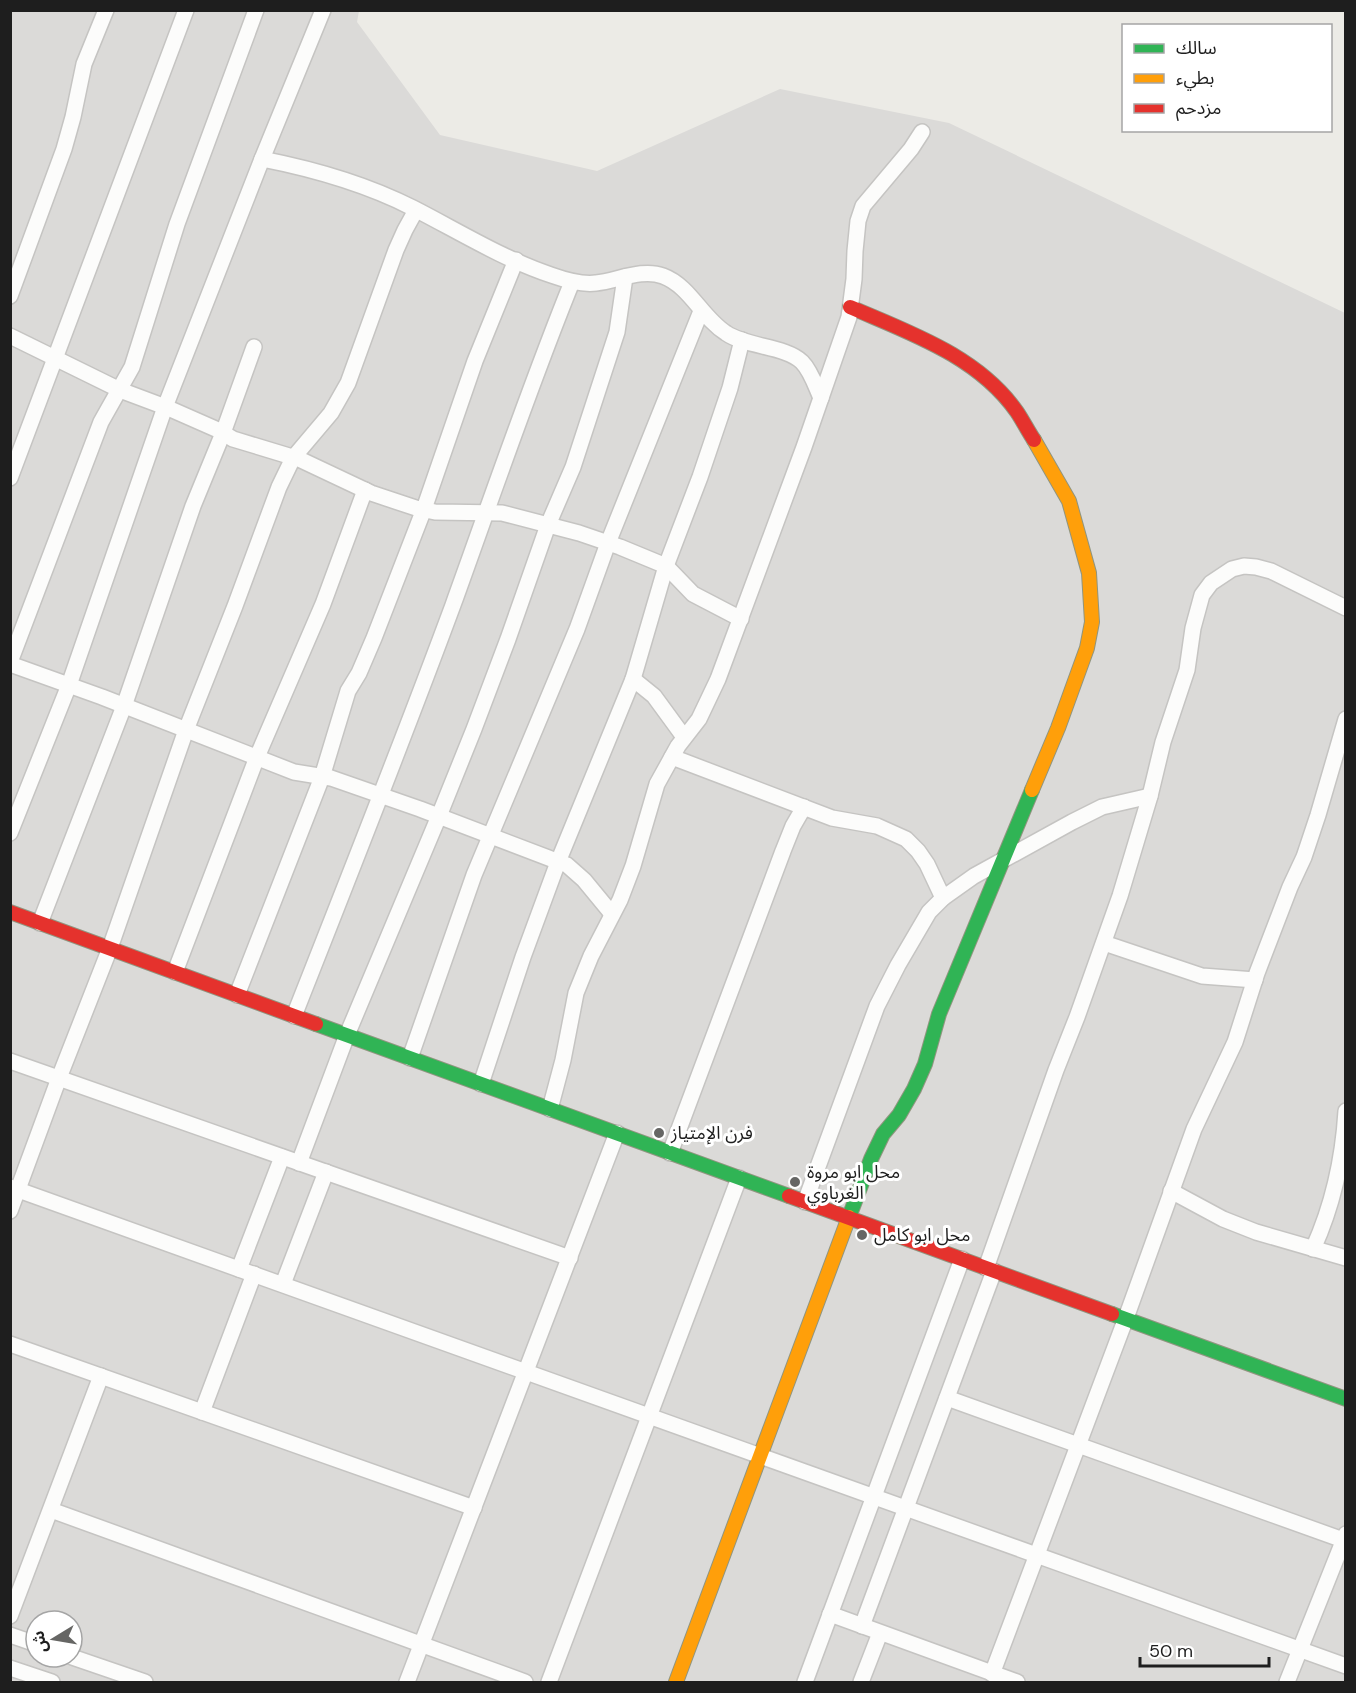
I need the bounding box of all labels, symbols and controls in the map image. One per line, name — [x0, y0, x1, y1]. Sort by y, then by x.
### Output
legend — [1122, 24, 1332, 132]
text: سالك — [1176, 36, 1217, 60]
text: بطيء — [1176, 66, 1214, 91]
text: مزدحم — [1176, 96, 1221, 121]
place label: فرن الإمتياز — [670, 1121, 753, 1145]
marker: فرن الإمتياز — [652, 1126, 666, 1140]
place label: محل ابو مروة الغرباوي — [807, 1160, 900, 1206]
marker: محل ابو مروة الغرباوي — [788, 1175, 802, 1189]
place label: محل ابو كامل — [874, 1223, 971, 1247]
marker: محل ابو كامل — [855, 1228, 869, 1242]
north arrow — [24, 1609, 84, 1669]
text: ش — [27, 1629, 52, 1655]
scale bar — [1140, 1630, 1269, 1668]
text: 50 m — [1149, 1639, 1193, 1663]

